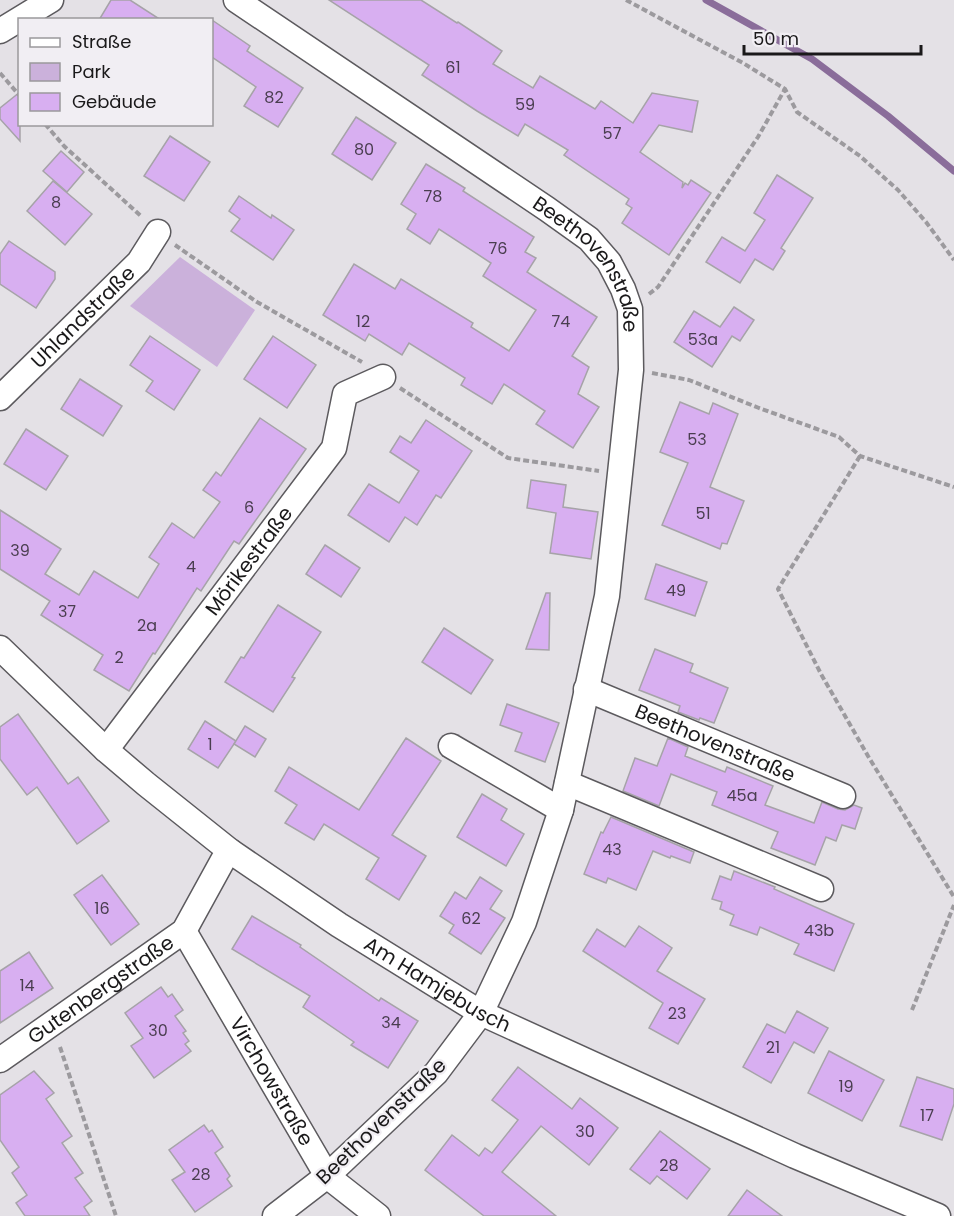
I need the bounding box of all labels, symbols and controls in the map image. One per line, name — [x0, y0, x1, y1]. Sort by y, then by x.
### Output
legend — [18, 18, 213, 126]
scale bar — [744, 18, 921, 56]
text: 50 m — [753, 26, 799, 51]
text: Straße — [72, 29, 131, 54]
house number: 61 — [445, 56, 461, 79]
text: Park — [72, 59, 111, 84]
house number: 82 — [264, 86, 284, 109]
text: Gebäude — [72, 89, 156, 114]
house number: 59 — [515, 93, 535, 116]
house number: 57 — [603, 122, 622, 145]
house number: 80 — [354, 138, 374, 161]
house number: 78 — [424, 185, 442, 208]
street label: Beethovenstraße — [527, 189, 644, 332]
house number: 8 — [51, 191, 61, 214]
house number: 76 — [489, 237, 507, 260]
street label: Uhlandstraße — [25, 259, 141, 374]
house number: 12 — [356, 310, 370, 333]
house number: 74 — [552, 310, 570, 333]
house number: 53a — [688, 328, 718, 351]
house number: 53 — [687, 428, 707, 451]
house number: 6 — [244, 496, 254, 519]
street label: Mörikestraße — [198, 501, 299, 621]
house number: 51 — [695, 502, 711, 525]
house number: 39 — [10, 539, 30, 562]
house number: 4 — [186, 555, 196, 578]
house number: 49 — [666, 579, 686, 602]
house number: 37 — [58, 600, 76, 623]
house number: 2a — [137, 614, 157, 637]
house number: 2 — [114, 646, 124, 669]
street label: Beethovenstraße — [631, 697, 800, 789]
house number: 1 — [207, 733, 213, 756]
house number: 45a — [727, 784, 757, 807]
house number: 43 — [602, 838, 622, 861]
house number: 16 — [94, 897, 110, 920]
house number: 62 — [461, 907, 481, 930]
house number: 43b — [804, 919, 834, 942]
street label: Gutenbergstraße — [22, 928, 179, 1050]
street label: Am Hamjebusch — [359, 930, 515, 1039]
house number: 14 — [19, 974, 35, 997]
house number: 23 — [668, 1002, 686, 1025]
house number: 34 — [381, 1011, 401, 1034]
street label: Virchowstraße — [223, 1012, 320, 1151]
house number: 30 — [148, 1019, 168, 1042]
house number: 21 — [766, 1036, 780, 1059]
street label: Beethovenstraße — [310, 1052, 452, 1190]
house number: 19 — [838, 1075, 854, 1098]
house number: 17 — [920, 1104, 934, 1127]
house number: 30 — [575, 1120, 595, 1143]
house number: 28 — [659, 1154, 679, 1177]
house number: 28 — [191, 1163, 211, 1186]

